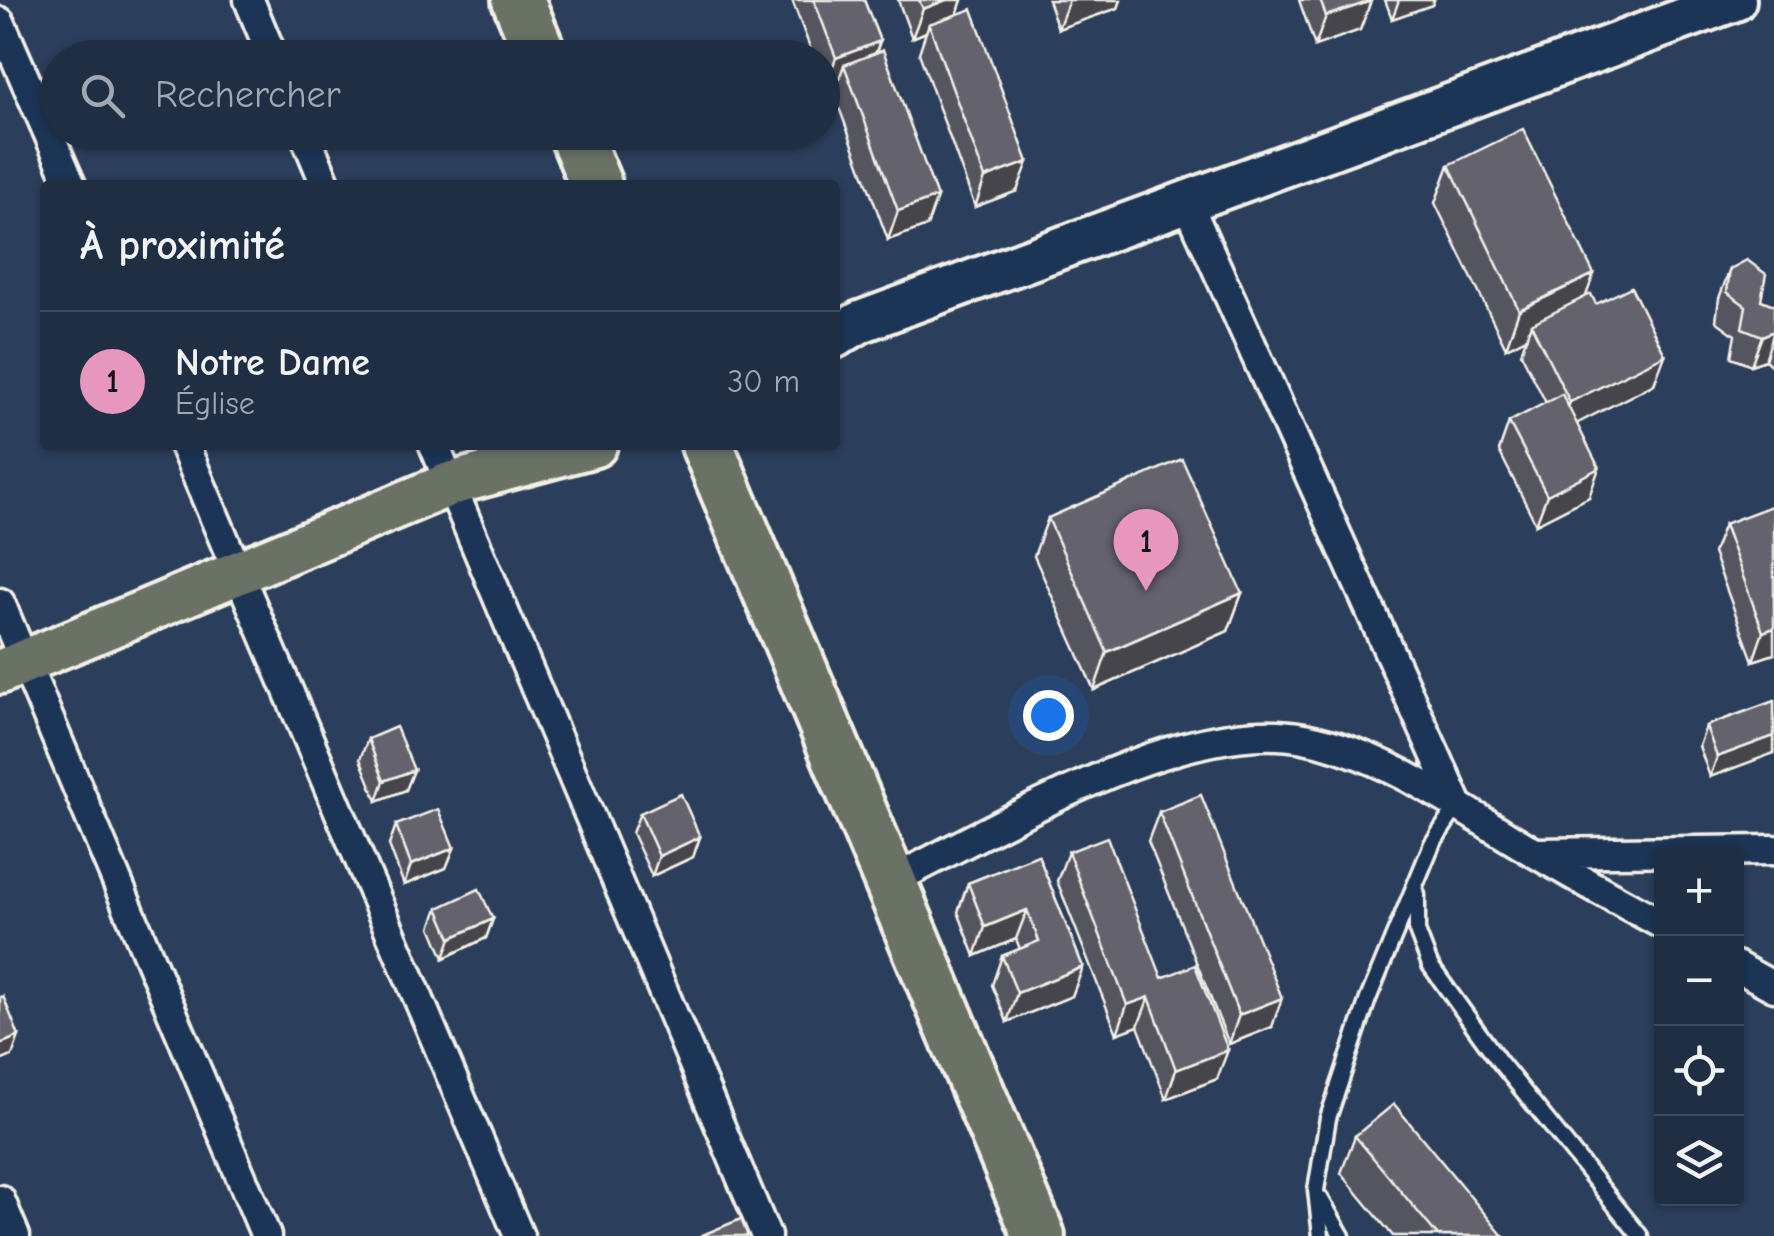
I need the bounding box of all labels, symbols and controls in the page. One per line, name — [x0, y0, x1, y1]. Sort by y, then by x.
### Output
search box — [40, 40, 840, 150]
icon: search — [75, 68, 130, 123]
text: Rechercher — [155, 73, 341, 117]
text: À proximité — [80, 221, 285, 270]
text: Notre Dame — [175, 341, 370, 385]
text: 1 — [106, 363, 119, 400]
text: 30 m — [727, 363, 800, 400]
text: Église — [175, 385, 255, 422]
pin: 1 — [1114, 508, 1178, 591]
your location — [1023, 690, 1074, 741]
map controls — [1654, 846, 1744, 1206]
button: + — [1654, 846, 1744, 936]
button: − — [1654, 936, 1744, 1026]
button: locate — [1654, 1026, 1744, 1116]
button: layers — [1654, 1116, 1744, 1206]

